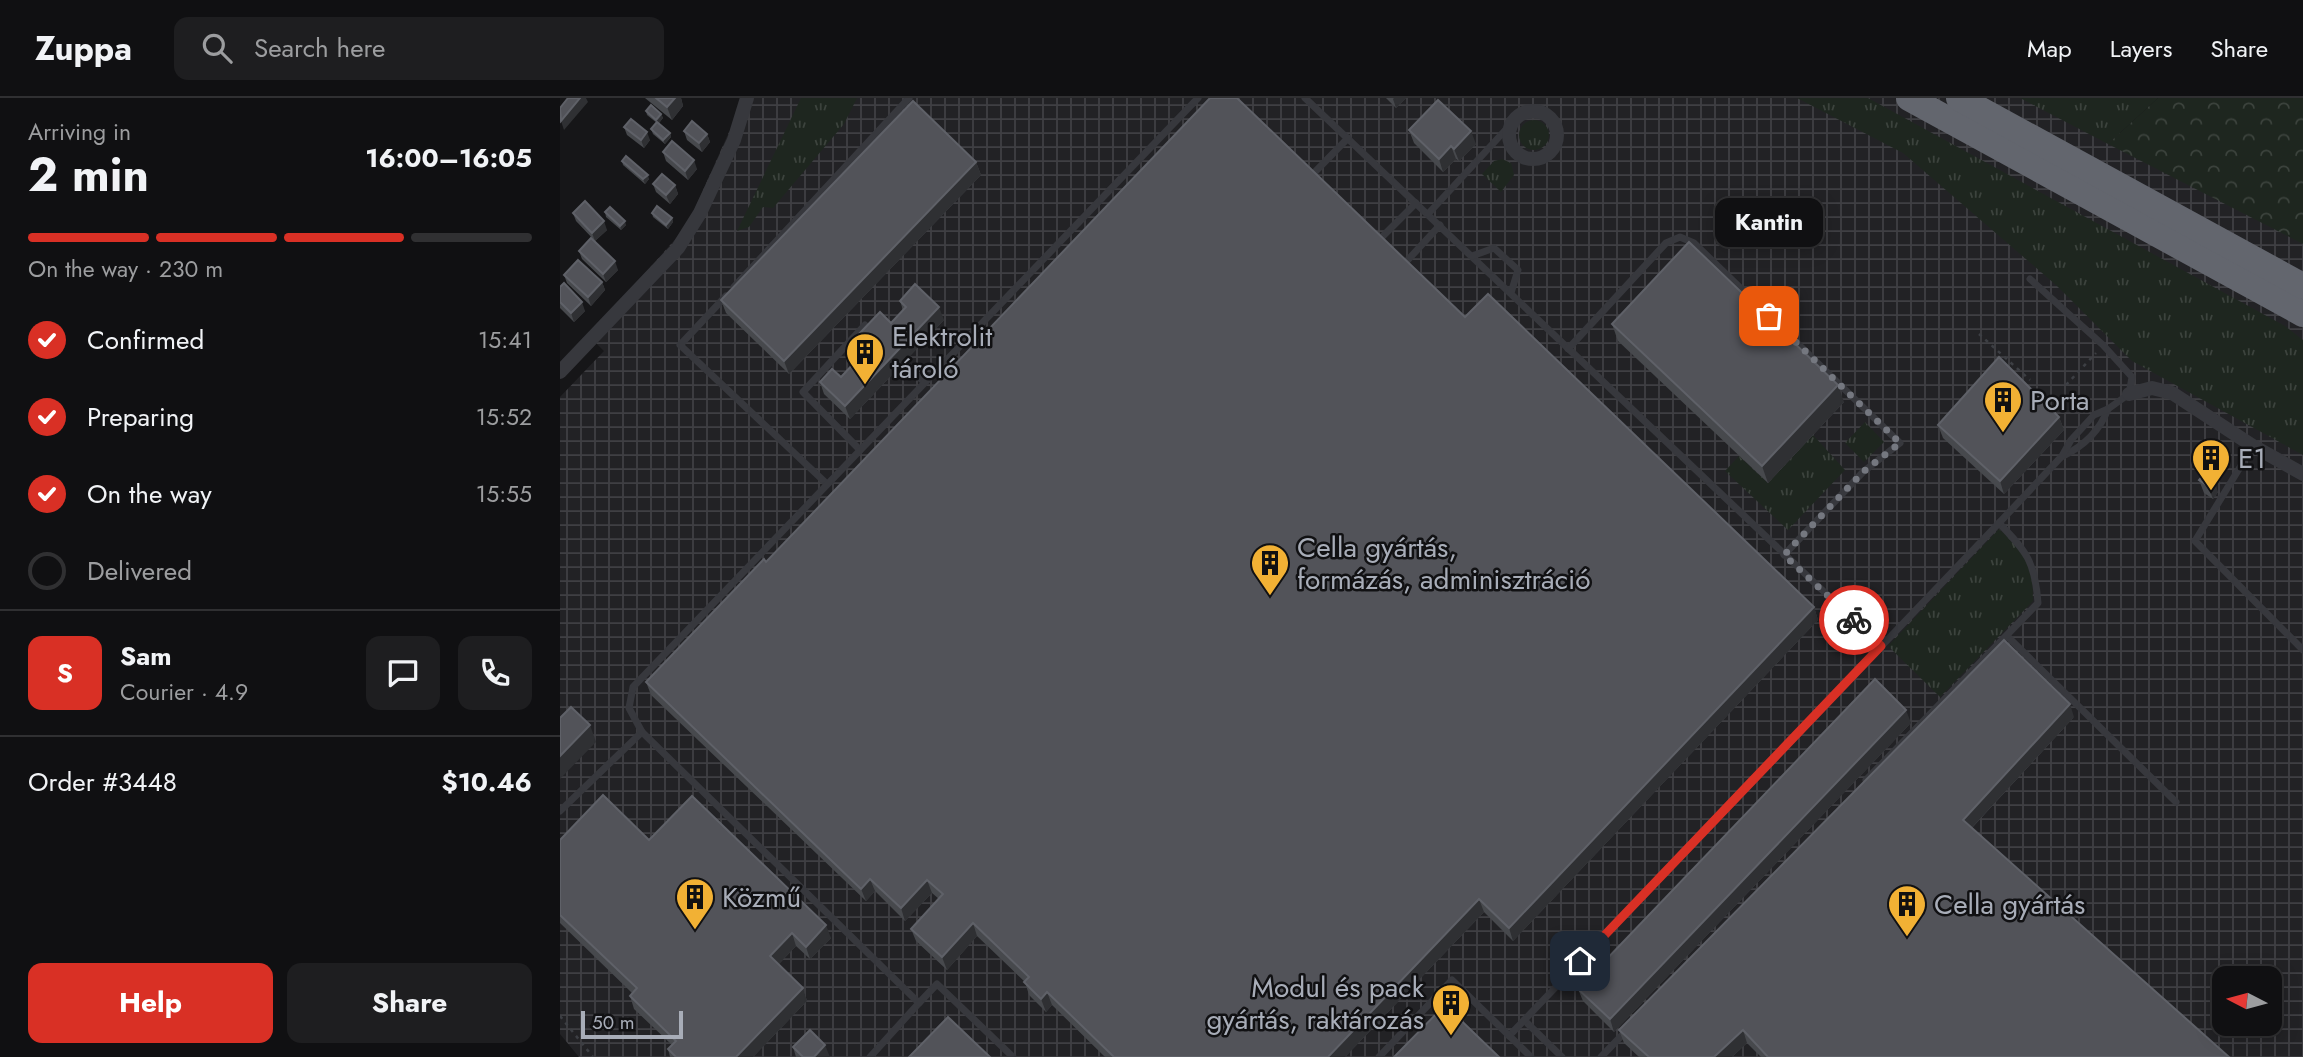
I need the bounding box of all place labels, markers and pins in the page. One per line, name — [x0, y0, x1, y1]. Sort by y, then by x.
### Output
callout: Kantin — [1715, 197, 1823, 246]
pin — [1739, 286, 1799, 346]
place label: Elektrolit tároló — [892, 316, 992, 389]
building icon: Elektrolit tároló — [844, 331, 886, 386]
building icon: Porta — [1982, 379, 2024, 434]
place label: Porta — [2030, 380, 2090, 421]
building icon: E1 — [2190, 437, 2232, 492]
place label: E1 — [2238, 438, 2266, 479]
place label: Cella gyártás, formázás, adminisztráció — [1297, 527, 1591, 600]
building icon: Cella gyártás, formázás, adminisztráció — [1249, 542, 1291, 597]
building icon: Közmű — [674, 876, 716, 931]
place label: Közmű — [722, 877, 801, 918]
building icon: Cella gyártás — [1886, 883, 1928, 938]
place label: Cella gyártás — [1934, 884, 2085, 925]
pin — [1550, 931, 1610, 991]
place label: Modul és pack gyártás, raktározás — [1206, 967, 1425, 1040]
building icon: Modul és pack gyártás, raktározás — [1430, 982, 1472, 1037]

